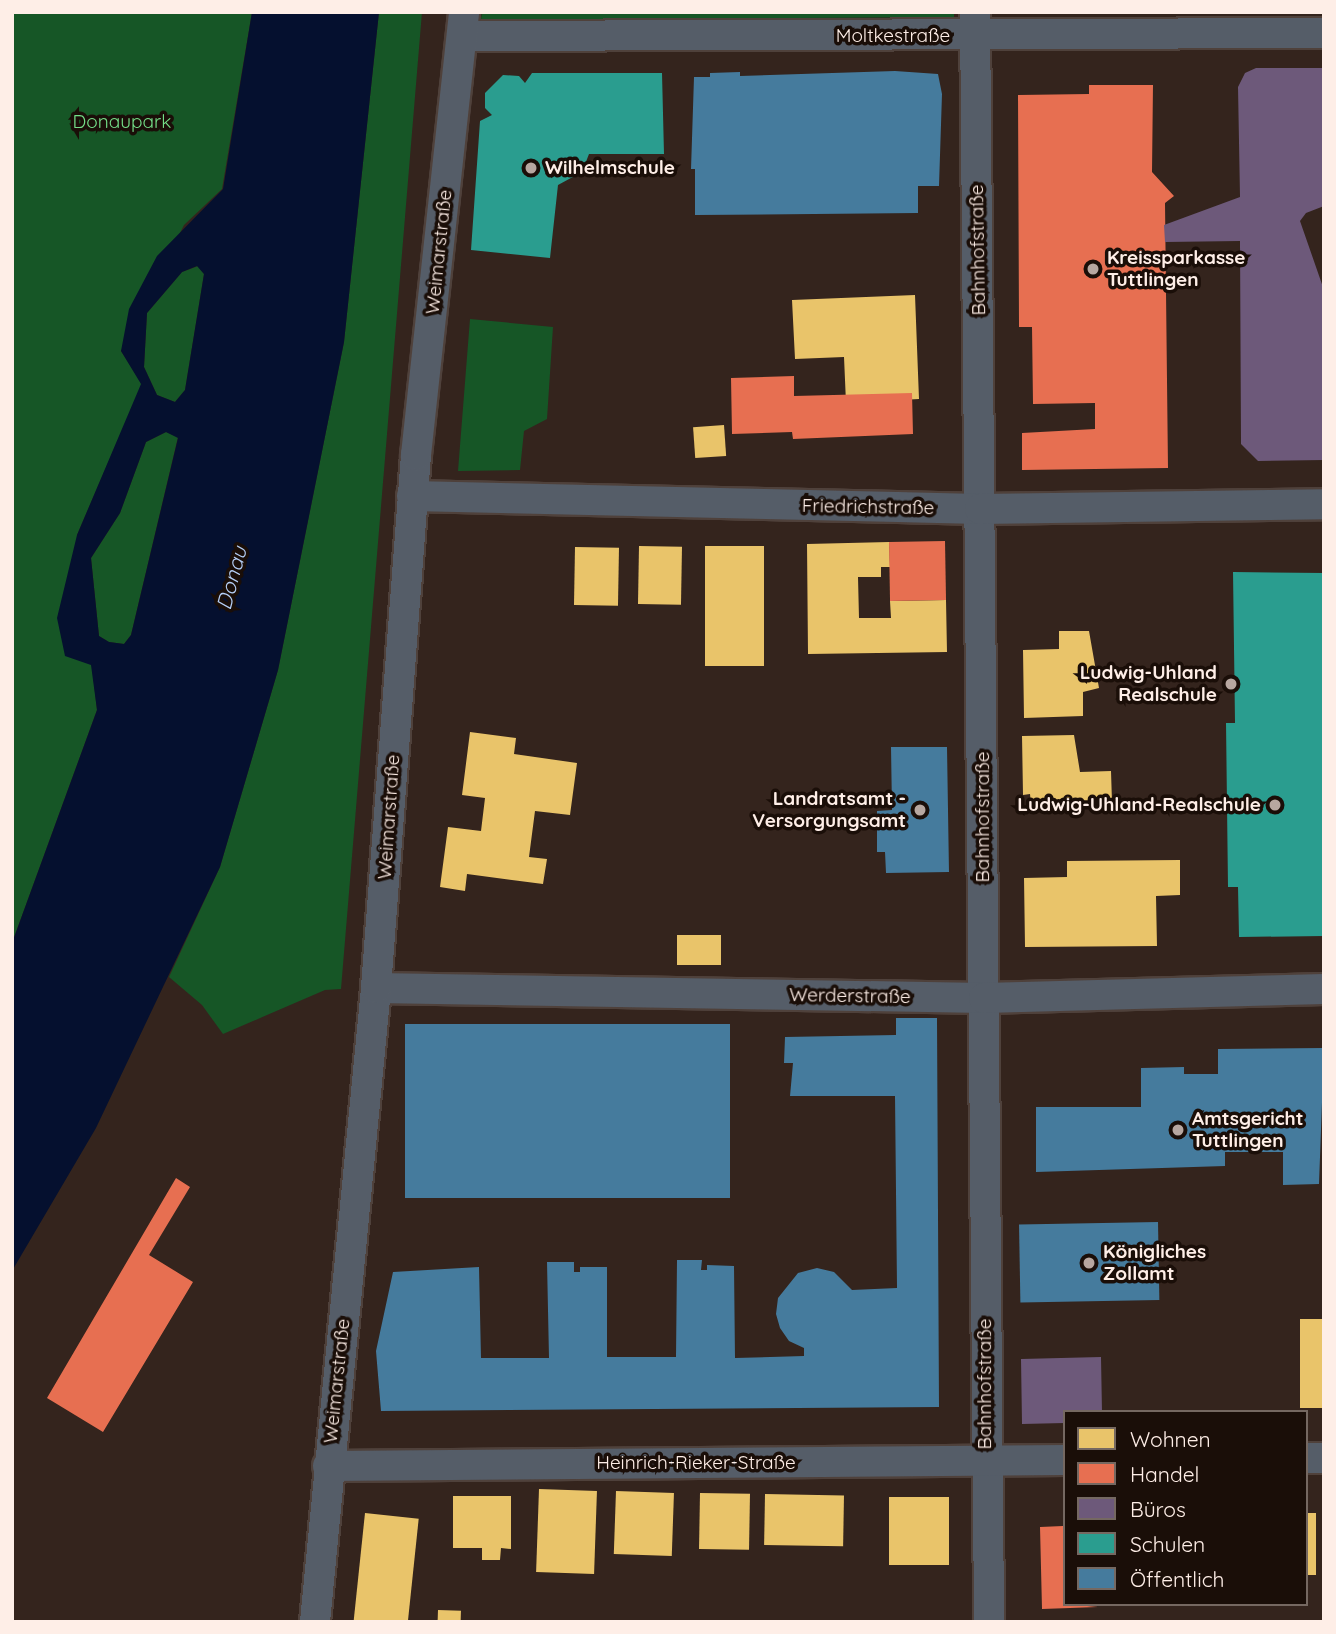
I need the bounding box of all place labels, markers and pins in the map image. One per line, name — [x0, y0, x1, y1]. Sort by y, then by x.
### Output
place label: Wilhelmschule — [545, 157, 675, 179]
marker: Wilhelmschule — [523, 160, 539, 176]
place label: Kreissparkasse Tuttlingen — [1107, 247, 1245, 291]
marker: Kreissparkasse Tuttlingen — [1085, 261, 1101, 277]
place label: Ludwig-Uhland Realschule — [1080, 662, 1217, 706]
marker: Ludwig-Uhland Realschule — [1223, 676, 1239, 692]
place label: Landratsamt - Versorgungsamt — [752, 788, 906, 832]
place label: Ludwig-Uhland-Realschule — [1017, 794, 1261, 816]
marker: Ludwig-Uhland-Realschule — [1267, 797, 1283, 813]
marker: Landratsamt - Versorgungsamt — [912, 802, 928, 818]
place label: Amtsgericht Tuttlingen — [1192, 1108, 1303, 1152]
marker: Amtsgericht Tuttlingen — [1170, 1122, 1186, 1138]
place label: Königliches Zollamt — [1103, 1241, 1206, 1285]
marker: Königliches Zollamt — [1081, 1255, 1097, 1271]

